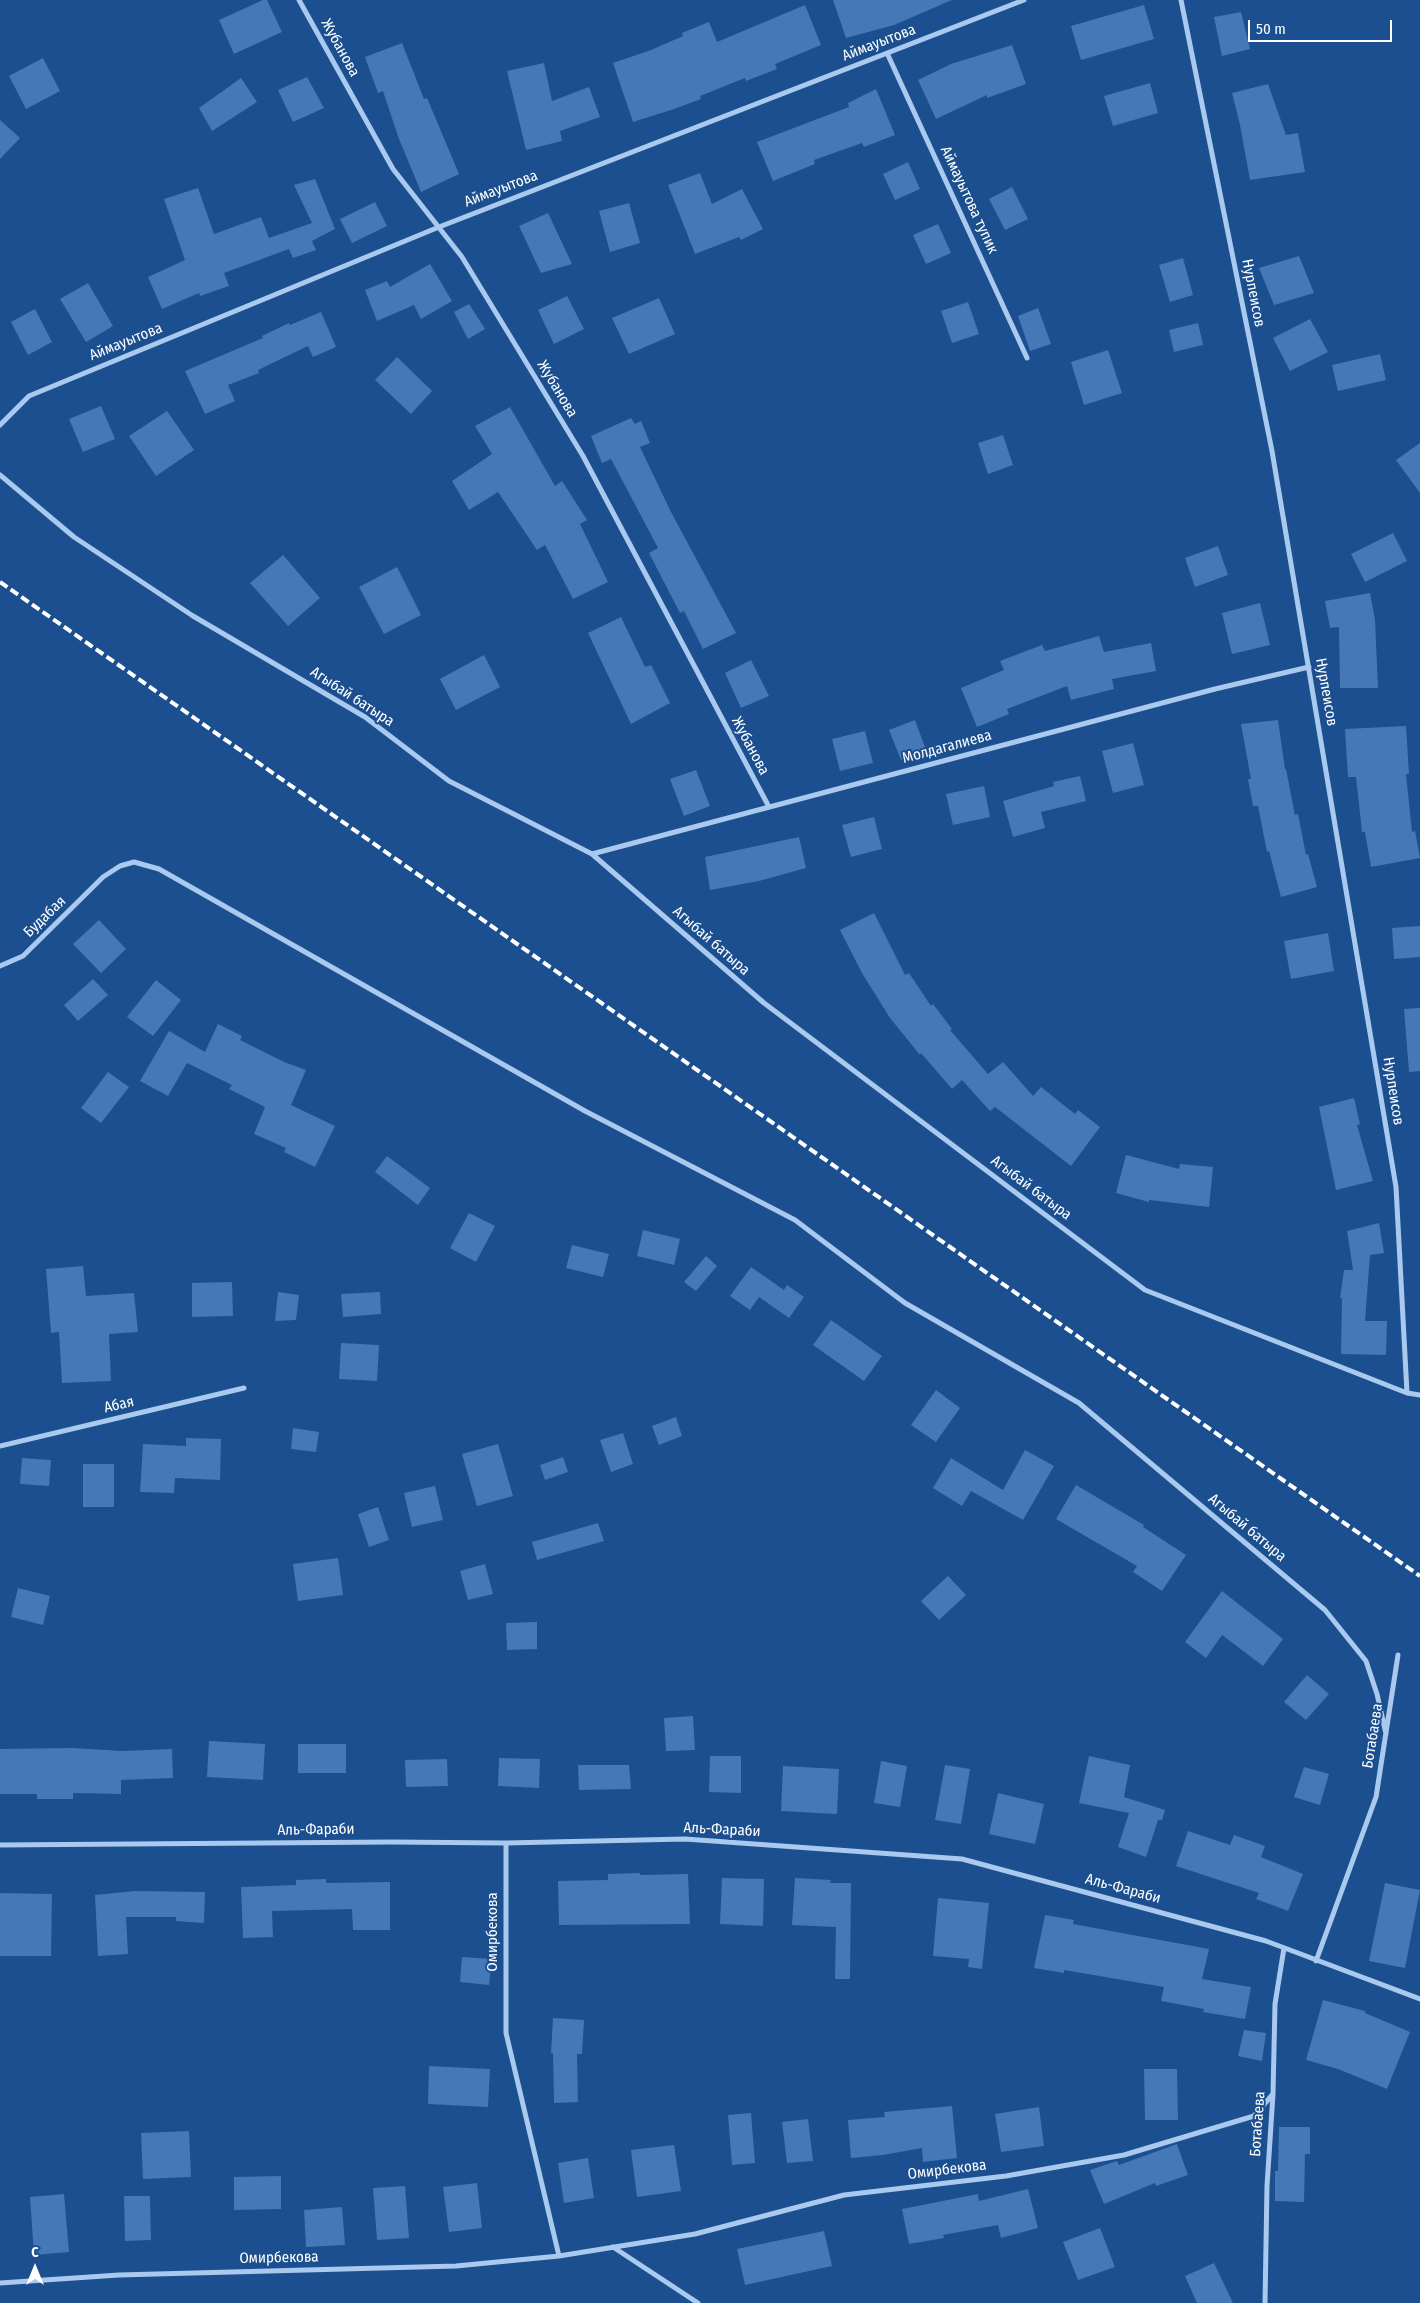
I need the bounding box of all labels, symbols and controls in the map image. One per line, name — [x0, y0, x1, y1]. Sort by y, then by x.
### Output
scale bar — [1250, 10, 1394, 42]
street label: Жубанова — [317, 16, 363, 80]
text: 50 m — [1256, 20, 1286, 38]
street label: Аймауытова — [840, 21, 918, 65]
street label: Аймауытова тупик — [936, 143, 1002, 257]
street label: Аймауытова — [462, 167, 540, 211]
street label: Нурпеисов — [1238, 258, 1268, 328]
street label: Аймауытова — [87, 319, 165, 365]
street label: Жубанова — [533, 357, 581, 421]
street label: Нурпеисов — [1311, 657, 1341, 727]
street label: Агыбай батыра — [307, 663, 397, 731]
street label: Жубанова — [727, 714, 773, 778]
street label: Молдагалиева — [900, 726, 994, 768]
street label: Будабая — [20, 893, 70, 941]
street label: Агыбай батыра — [669, 903, 753, 979]
street label: Нурпеисов — [1379, 1056, 1407, 1126]
street label: Агыбай батыра — [987, 1152, 1075, 1224]
street label: Абая — [102, 1393, 136, 1417]
street label: Агыбай батыра — [1204, 1490, 1290, 1566]
street label: Ботабаева — [1359, 1702, 1387, 1770]
street label: Аль-Фараби — [683, 1819, 761, 1841]
street label: Аль-Фараби — [277, 1820, 355, 1840]
street label: Аль-Фараби — [1083, 1870, 1163, 1908]
street label: Омирбекова — [484, 1892, 502, 1972]
street label: Ботабаева — [1247, 2091, 1269, 2157]
street label: Омирбекова — [907, 2156, 987, 2184]
north arrow — [10, 2243, 60, 2293]
text: С — [31, 2244, 39, 2261]
street label: Омирбекова — [239, 2248, 319, 2268]

